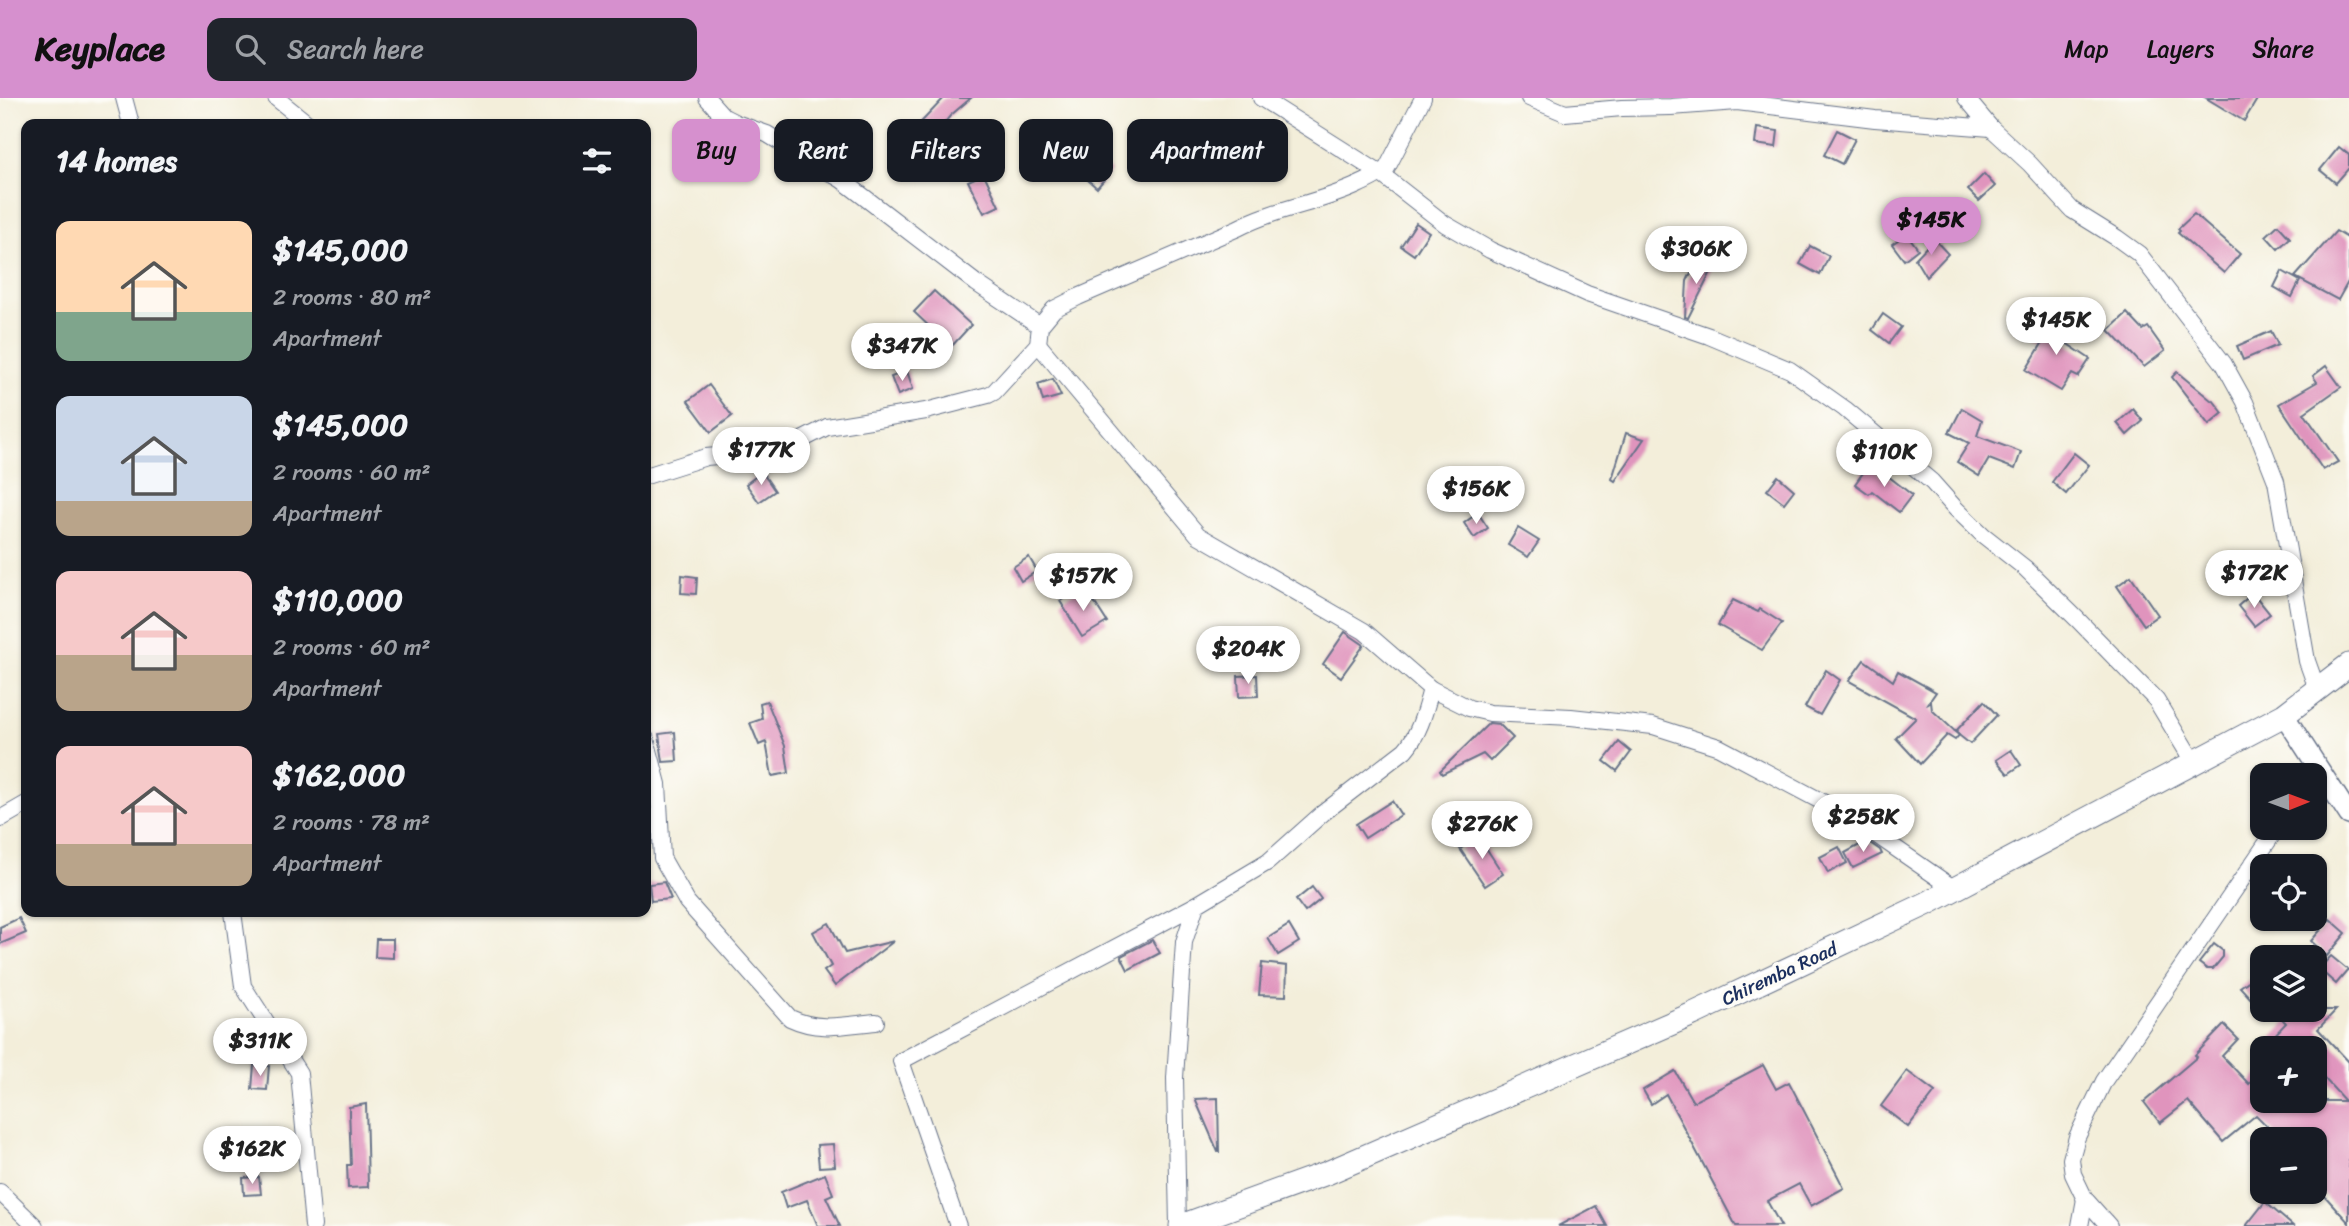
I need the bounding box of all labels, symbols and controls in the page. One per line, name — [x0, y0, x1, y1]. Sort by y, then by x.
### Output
search box — [207, 18, 697, 81]
text: Keyplace — [35, 20, 165, 78]
text: Search here — [287, 26, 424, 72]
text: Map — [2064, 28, 2109, 70]
text: Layers — [2147, 28, 2214, 70]
text: Share — [2252, 28, 2314, 70]
icon: search — [231, 30, 269, 68]
chip: Buy — [672, 119, 760, 182]
chip: Rent — [774, 119, 873, 182]
chip: Filters — [887, 119, 1005, 182]
chip: New — [1019, 119, 1113, 182]
chip: Apartment — [1127, 119, 1288, 182]
text: 14 homes — [56, 134, 177, 188]
icon: filters — [578, 142, 616, 180]
pin: $145K — [1882, 198, 1980, 257]
text: $145K — [1897, 199, 1965, 240]
text: $145,000 — [273, 223, 408, 277]
pin: $306K — [1647, 226, 1745, 286]
text: $306K — [1661, 228, 1731, 269]
icon: home — [112, 249, 196, 333]
text: 2 rooms · 80 m² — [273, 277, 431, 318]
pin: $145K — [2007, 298, 2105, 357]
text: $145K — [2022, 299, 2090, 340]
text: Apartment — [273, 318, 382, 359]
pin: $347K — [853, 324, 951, 383]
text: $347K — [867, 325, 937, 366]
text: $145,000 — [273, 398, 408, 452]
icon: home — [112, 424, 196, 508]
pin: $177K — [712, 428, 810, 487]
text: $177K — [728, 429, 794, 470]
pin: $110K — [1835, 430, 1933, 489]
text: $110K — [1852, 431, 1916, 472]
text: 2 rooms · 60 m² — [273, 452, 431, 493]
pin: $156K — [1427, 466, 1525, 526]
text: $156K — [1443, 468, 1509, 509]
text: Apartment — [273, 493, 382, 534]
pin: $172K — [2205, 550, 2303, 610]
text: $172K — [2221, 552, 2287, 593]
pin: $157K — [1034, 554, 1132, 613]
text: $157K — [1050, 555, 1116, 596]
text: $110,000 — [273, 573, 403, 627]
icon: home — [112, 599, 196, 683]
pin: $204K — [1199, 626, 1297, 686]
text: 2 rooms · 60 m² — [273, 627, 431, 668]
text: $204K — [1212, 628, 1284, 669]
text: Apartment — [273, 668, 382, 709]
text: $162,000 — [273, 748, 405, 802]
north arrow — [2250, 763, 2328, 840]
map controls — [2250, 763, 2327, 1204]
icon: home — [112, 774, 196, 858]
pin: $258K — [1814, 794, 1912, 854]
text: $258K — [1828, 796, 1898, 837]
text: 2 rooms · 78 m² — [273, 802, 430, 843]
pin: $276K — [1433, 802, 1531, 861]
text: $276K — [1448, 803, 1516, 844]
text: Apartment — [273, 843, 382, 884]
button: locate — [2250, 854, 2327, 931]
street label: Chiremba Road — [1716, 932, 1844, 1015]
button: layers — [2250, 945, 2327, 1022]
pin: $311K — [211, 1018, 309, 1078]
text: $311K — [229, 1020, 291, 1061]
button: + — [2250, 1036, 2327, 1113]
pin: $162K — [203, 1126, 301, 1186]
button: − — [2250, 1127, 2327, 1204]
text: $162K — [219, 1128, 285, 1169]

